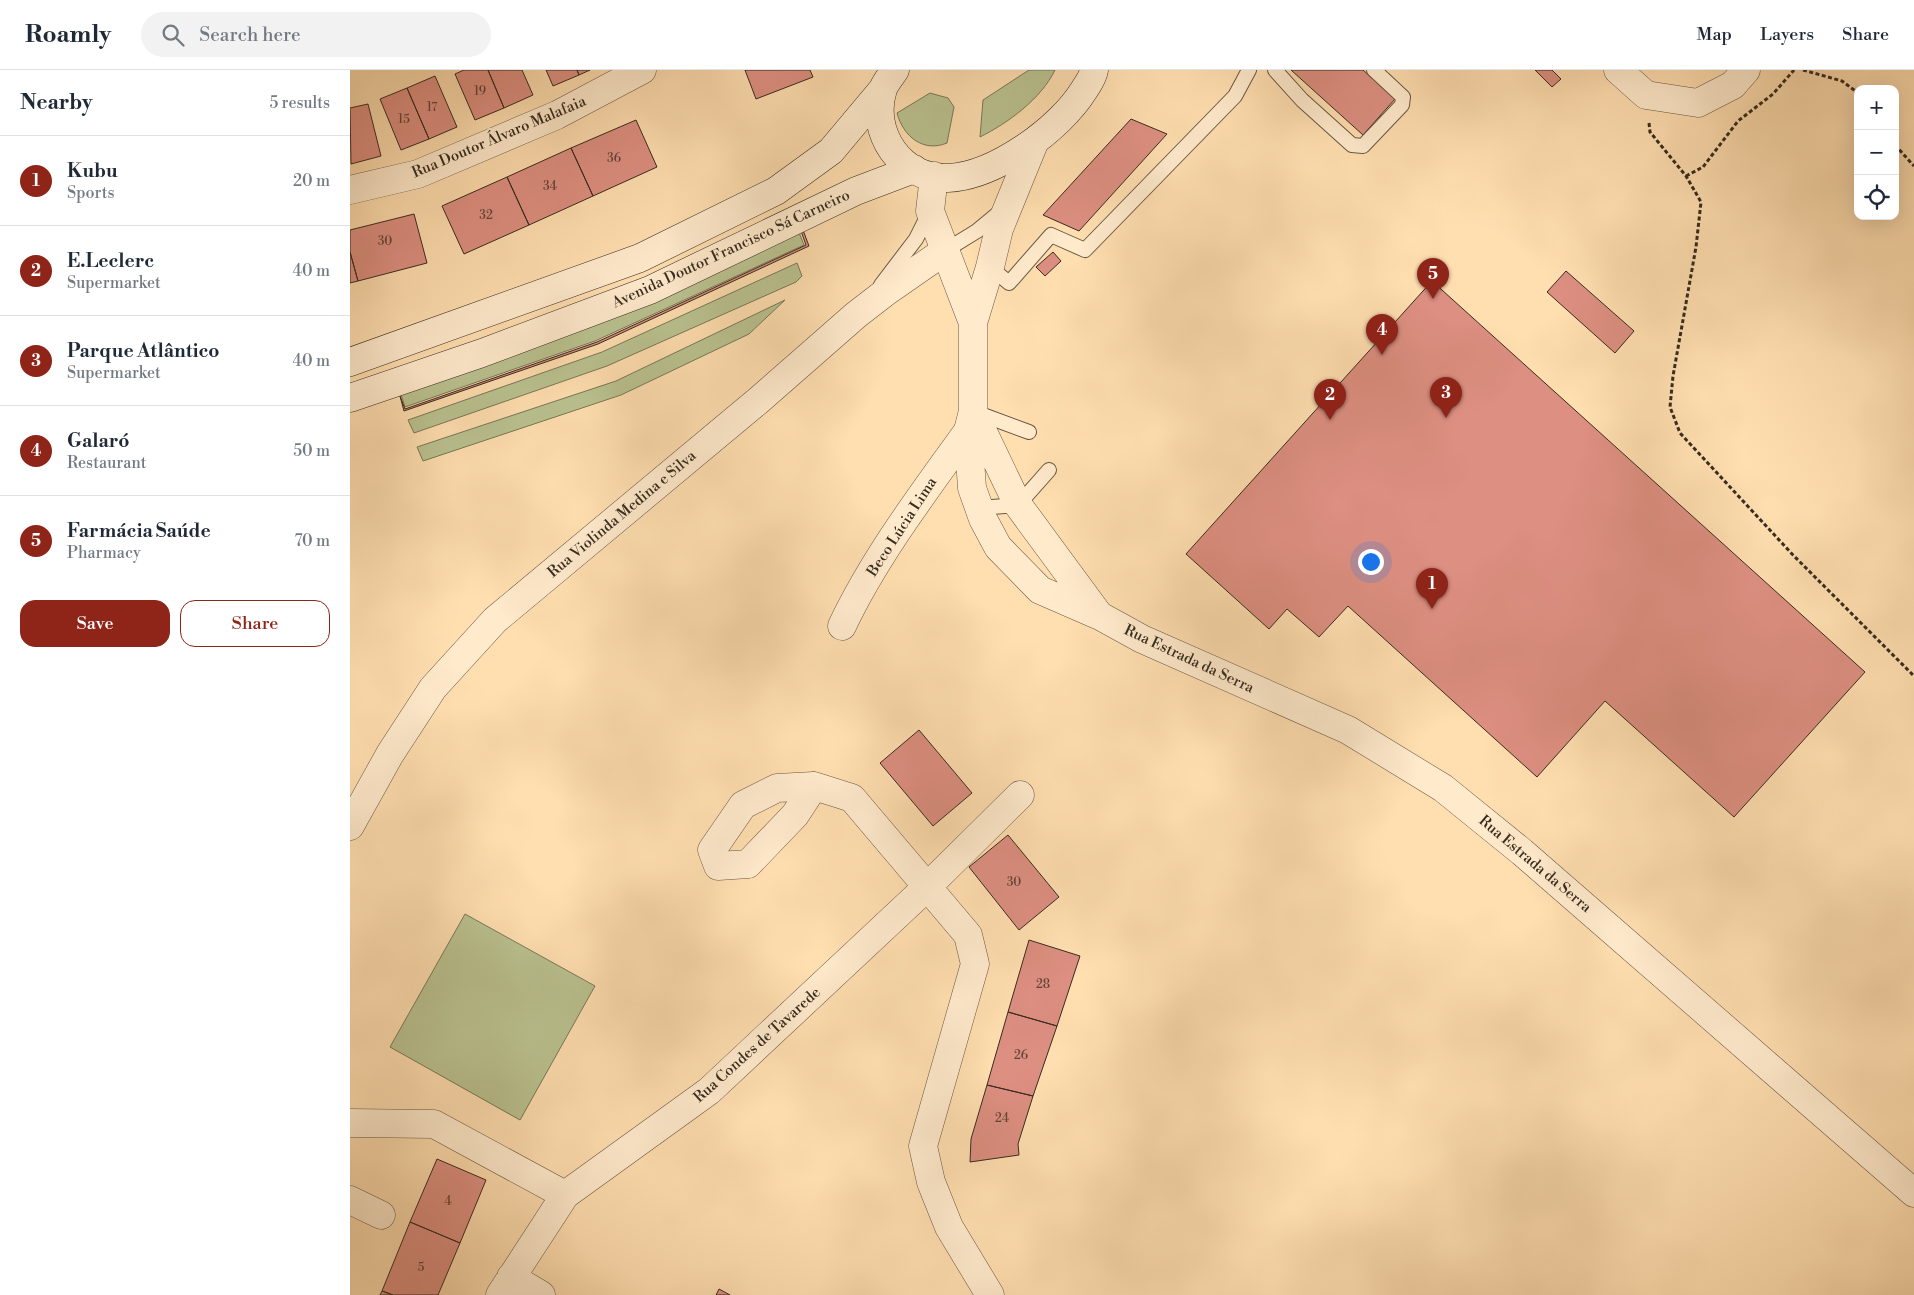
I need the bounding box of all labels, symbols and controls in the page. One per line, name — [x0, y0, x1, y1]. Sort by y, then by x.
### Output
search box — [141, 12, 491, 57]
text: Roamly — [25, 20, 111, 50]
icon: search — [159, 21, 187, 49]
text: Search here — [199, 23, 301, 47]
text: Map — [1697, 23, 1732, 46]
text: Layers — [1760, 23, 1814, 46]
text: Share — [1842, 23, 1889, 46]
house number: 19 — [474, 84, 486, 99]
map controls — [1854, 85, 1899, 220]
button: + — [1854, 85, 1899, 130]
text: Nearby — [20, 90, 93, 116]
street label: Rua Doutor Álvaro Malafaia — [409, 91, 589, 182]
text: 5 results — [269, 93, 330, 113]
house number: 17 — [427, 100, 437, 115]
house number: 15 — [398, 112, 410, 127]
button: − — [1854, 130, 1899, 175]
house number: 36 — [607, 151, 621, 166]
text: Kubu — [67, 159, 118, 183]
text: 1 — [32, 171, 40, 191]
text: 20 m — [293, 171, 330, 191]
button: locate — [1854, 175, 1899, 220]
house number: 34 — [543, 179, 557, 194]
text: Sports — [67, 183, 114, 203]
street label: Avenida Doutor Francisco Sá Carneiro — [608, 185, 853, 313]
house number: 32 — [479, 208, 493, 223]
house number: 30 — [378, 234, 392, 249]
text: E.Leclerc — [67, 249, 154, 273]
pin: 5 — [1417, 258, 1449, 299]
text: 2 — [31, 261, 41, 281]
text: 40 m — [293, 261, 330, 281]
text: Supermarket — [67, 273, 161, 293]
pin: 4 — [1366, 314, 1398, 355]
text: Parque Atlântico — [67, 339, 220, 363]
text: 3 — [31, 351, 41, 371]
text: 40 m — [293, 351, 330, 371]
text: Supermarket — [67, 363, 161, 383]
pin: 3 — [1430, 377, 1462, 418]
pin: 2 — [1314, 379, 1346, 420]
text: Galaró — [67, 429, 129, 453]
text: 4 — [31, 441, 41, 461]
text: 50 m — [293, 441, 330, 461]
street label: Rua Violinda Medina e Silva — [544, 446, 700, 582]
text: Restaurant — [67, 453, 146, 473]
street label: Beco Lúcia Lima — [862, 473, 941, 581]
text: Farmácia Saúde — [67, 519, 211, 543]
text: 5 — [31, 531, 41, 551]
text: 70 m — [294, 531, 330, 551]
text: Pharmacy — [67, 543, 141, 563]
your location — [1358, 549, 1384, 575]
pin: 1 — [1416, 568, 1448, 609]
button: Save — [20, 600, 170, 647]
button: Share — [180, 600, 330, 647]
street label: Rua Estrada da Serra — [1121, 621, 1257, 698]
street label: Rua Estrada da Serra — [1475, 811, 1596, 917]
house number: 30 — [1007, 875, 1021, 890]
house number: 28 — [1036, 977, 1050, 992]
street label: Rua Condes de Tavarede — [690, 983, 824, 1107]
house number: 26 — [1014, 1048, 1028, 1063]
house number: 24 — [995, 1111, 1009, 1126]
house number: 4 — [444, 1194, 452, 1209]
house number: 5 — [418, 1260, 425, 1275]

